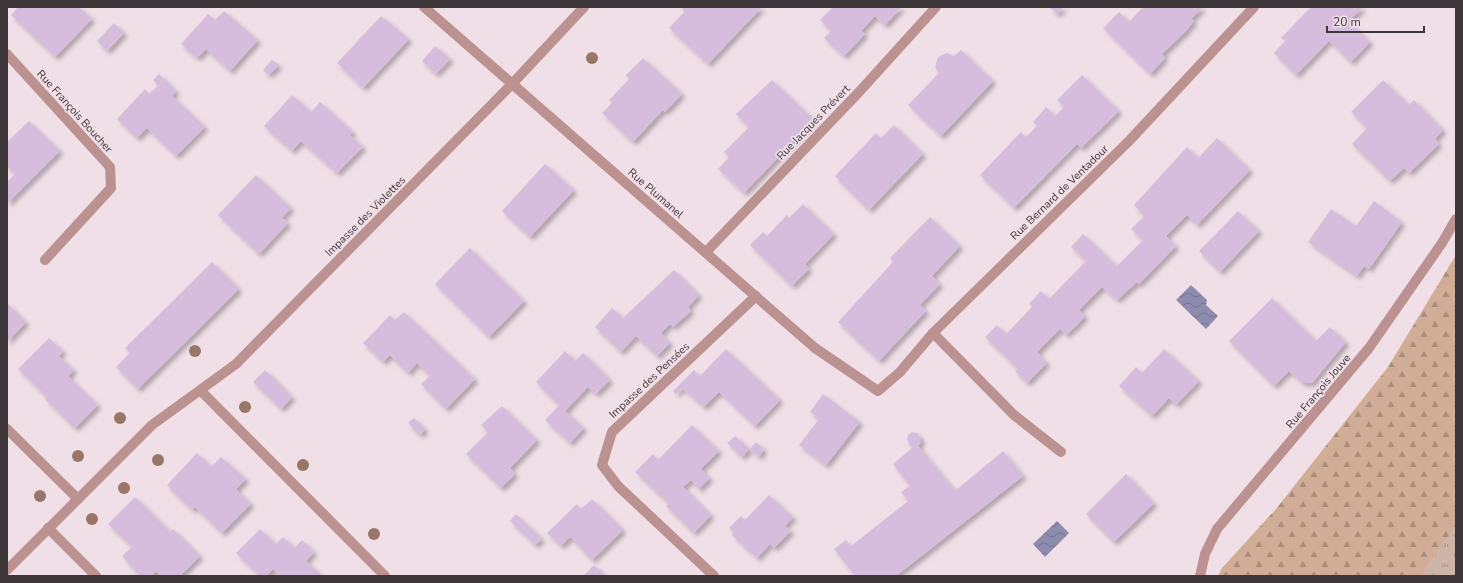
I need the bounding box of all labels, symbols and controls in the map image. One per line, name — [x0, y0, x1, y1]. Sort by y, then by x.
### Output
scale bar — [1327, 8, 1424, 34]
text: 20 m — [1333, 14, 1361, 30]
street label: Rue François Boucher — [33, 67, 116, 156]
street label: Rue Jacques Prévert — [774, 81, 853, 163]
street label: Rue Bernard de Ventadour — [1007, 141, 1112, 243]
street label: Rue Plumanel — [625, 165, 687, 222]
street label: Impasse des Violettes — [322, 173, 409, 260]
street label: Impasse des Pensées — [606, 339, 693, 422]
street label: Rue François Jouve — [1283, 351, 1354, 432]

